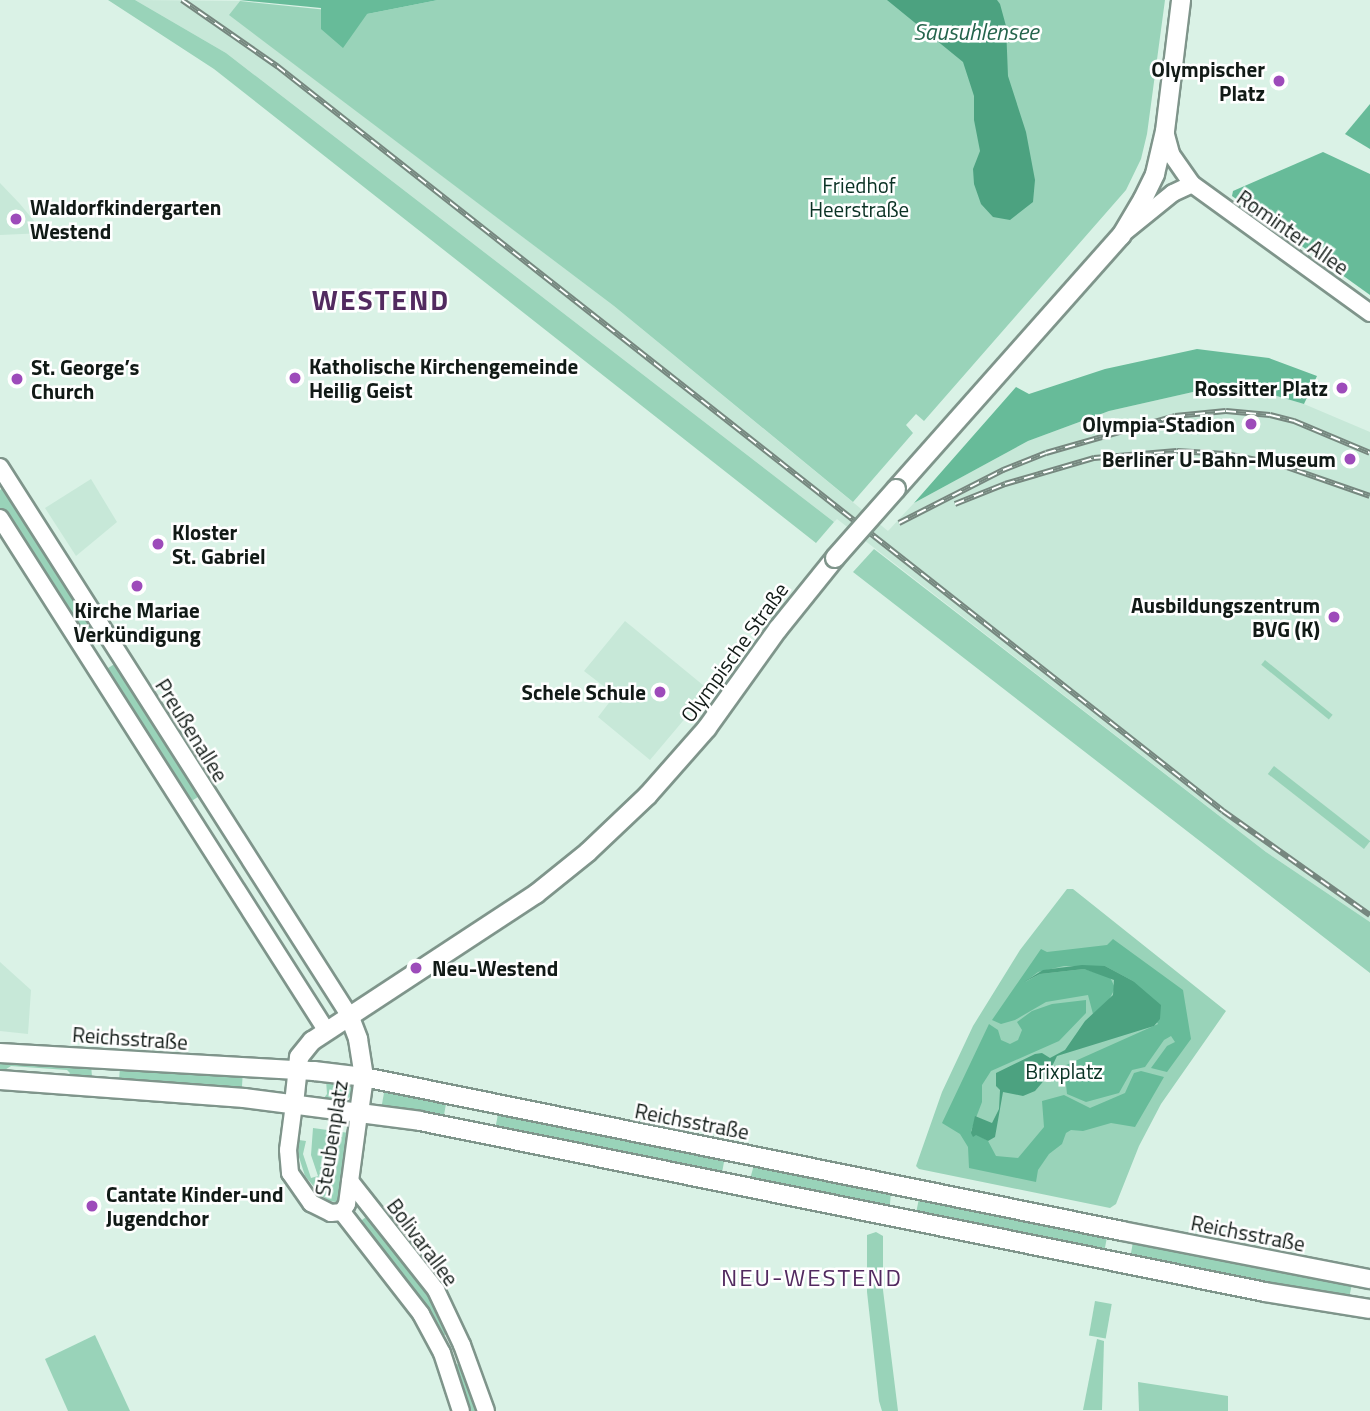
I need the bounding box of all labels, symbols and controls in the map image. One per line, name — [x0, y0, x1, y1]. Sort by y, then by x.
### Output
water label: Sausuhlensee — [913, 18, 1039, 46]
place label: Olympischer Platz — [1151, 56, 1265, 106]
marker: Olympischer Platz — [1271, 73, 1287, 89]
park label: Friedhof Heerstraße — [809, 172, 909, 222]
street label: Rominter Allee — [1232, 184, 1354, 280]
place label: Waldorfkindergarten Westend — [30, 194, 221, 244]
marker: Waldorfkindergarten Westend — [8, 211, 24, 227]
district label: WESTEND — [313, 283, 449, 317]
place label: Katholische Kirchengemeinde Heilig Geist — [309, 353, 578, 403]
place label: St. George’s Church — [31, 354, 139, 404]
marker: Katholische Kirchengemeinde Heilig Geist — [287, 370, 303, 386]
marker: St. George’s Church — [9, 371, 25, 387]
place label: Rossitter Platz — [1194, 375, 1328, 401]
marker: Rossitter Platz — [1334, 380, 1350, 396]
place label: Olympia-Stadion — [1082, 411, 1235, 437]
marker: Olympia-Stadion — [1241, 414, 1261, 434]
place label: Berliner U-Bahn-Museum — [1102, 446, 1336, 472]
marker: Berliner U-Bahn-Museum — [1342, 451, 1358, 467]
place label: Kloster St. Gabriel — [172, 519, 266, 569]
marker: Kloster St. Gabriel — [150, 536, 166, 552]
street label: Olympische Straße — [675, 577, 793, 727]
marker: Kirche Mariae Verkündigung — [129, 578, 145, 594]
place label: Ausbildungszentrum BVG (K) — [1131, 592, 1320, 642]
place label: Kirche Mariae Verkündigung — [73, 597, 201, 647]
marker: Ausbildungszentrum BVG (K) — [1326, 609, 1342, 625]
street label: Preußenallee — [150, 674, 234, 786]
place label: Schele Schule — [521, 679, 646, 705]
marker: Schele Schule — [652, 684, 668, 700]
place label: Neu-Westend — [432, 955, 558, 981]
marker: Neu-Westend — [406, 958, 426, 978]
street label: Reichsstraße — [71, 1021, 189, 1055]
park label: Brixplatz — [1025, 1058, 1103, 1084]
street label: Steubenplatz — [309, 1078, 353, 1198]
street label: Reichsstraße — [633, 1098, 751, 1144]
place label: Cantate Kinder-und Jugendchor — [106, 1181, 283, 1231]
street label: Bolivarallee — [382, 1193, 464, 1291]
marker: Cantate Kinder-und Jugendchor — [84, 1198, 100, 1214]
street label: Reichsstraße — [1189, 1210, 1307, 1256]
district label: NEU-WESTEND — [722, 1264, 902, 1292]

